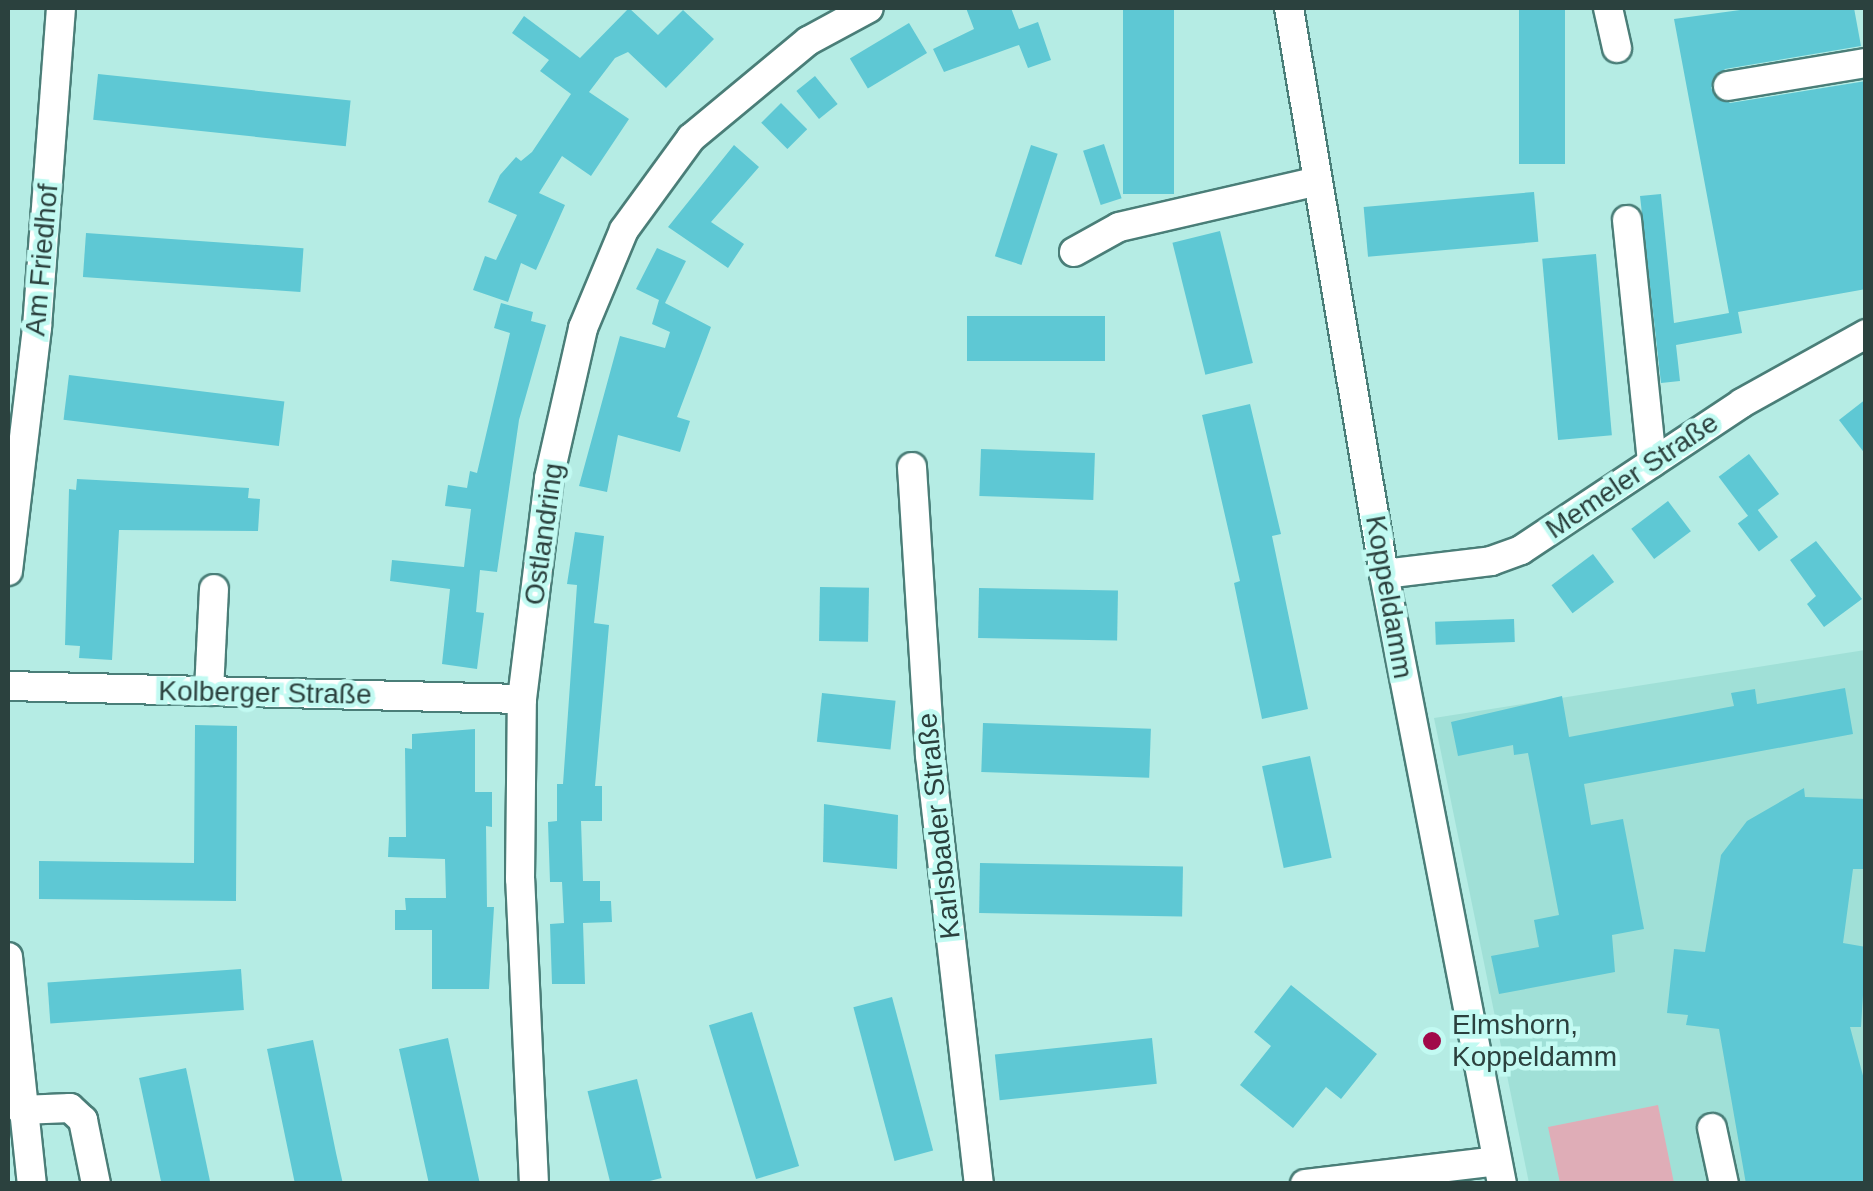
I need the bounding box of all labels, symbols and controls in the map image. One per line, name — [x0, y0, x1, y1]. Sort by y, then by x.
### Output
street label: Am Friedhof — [19, 183, 65, 337]
street label: Memeler Straße — [1539, 406, 1725, 546]
street label: Ostlandring — [517, 461, 571, 607]
street label: Koppeldamm — [1358, 513, 1420, 681]
street label: Kolberger Straße — [158, 674, 372, 712]
street label: Karlsbader Straße — [910, 711, 968, 941]
place label: Elmshorn, Koppeldamm — [1452, 1008, 1617, 1074]
marker: Elmshorn, Koppeldamm — [1421, 1030, 1443, 1052]

